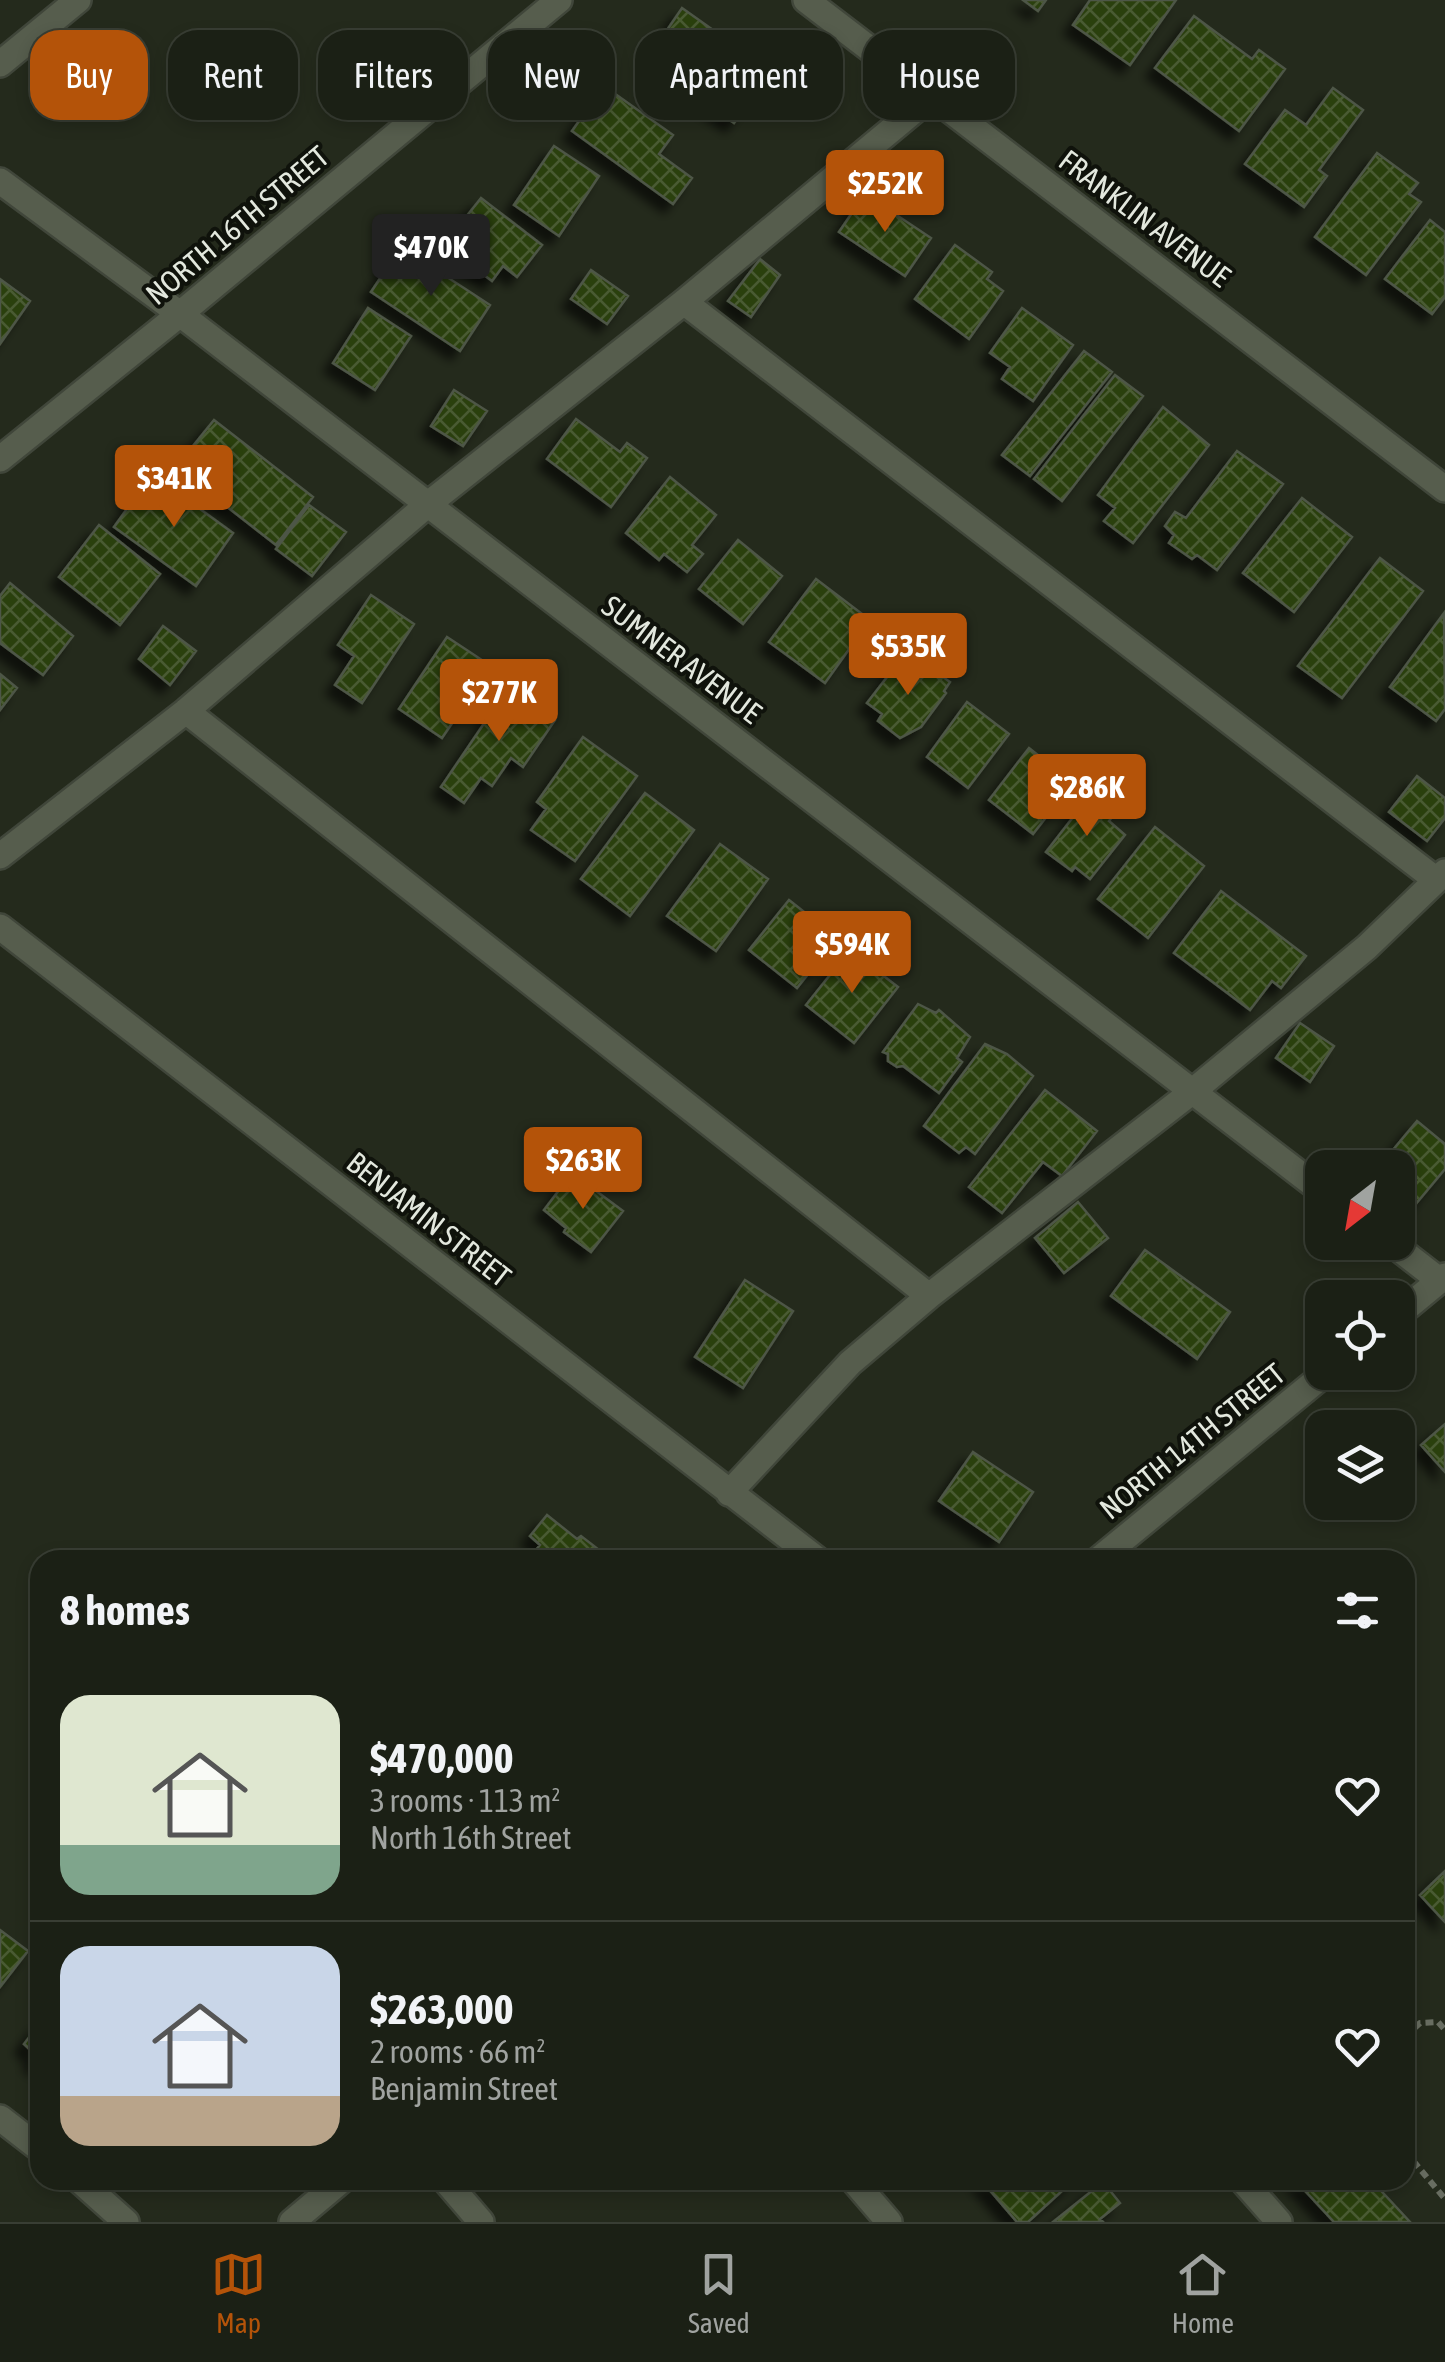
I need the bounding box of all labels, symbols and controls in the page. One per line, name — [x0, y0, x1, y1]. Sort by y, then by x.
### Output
chip: Buy — [30, 30, 148, 120]
chip: Rent — [168, 30, 298, 120]
chip: Filters — [318, 30, 468, 120]
chip: New — [488, 30, 615, 120]
chip: Apartment — [635, 30, 843, 120]
chip: House — [863, 30, 1015, 120]
street label: NORTH 16TH STREET — [139, 139, 335, 311]
street label: FRANKLIN AVENUE — [1053, 143, 1237, 293]
pin: $252K — [815, 150, 955, 235]
text: $252K — [848, 164, 922, 201]
pin: $470K — [361, 214, 501, 299]
text: $470K — [394, 228, 468, 265]
pin: $341K — [104, 445, 244, 530]
text: $341K — [137, 459, 211, 496]
street label: SUMNER AVENUE — [596, 588, 768, 730]
pin: $535K — [838, 613, 978, 698]
text: $535K — [871, 627, 945, 664]
pin: $277K — [429, 659, 569, 744]
text: $277K — [462, 673, 536, 710]
pin: $286K — [1017, 754, 1157, 839]
text: $286K — [1050, 768, 1124, 805]
pin: $594K — [782, 911, 922, 996]
text: $594K — [815, 925, 889, 962]
pin: $263K — [513, 1127, 653, 1212]
text: $263K — [546, 1141, 620, 1178]
street label: BENJAMIN STREET — [340, 1145, 518, 1293]
north arrow — [1305, 1150, 1415, 1260]
map controls — [1305, 1150, 1415, 1520]
button: locate — [1305, 1280, 1415, 1390]
street label: NORTH 14TH STREET — [1093, 1356, 1291, 1526]
button: layers — [1305, 1410, 1415, 1520]
icon: filters — [1330, 1583, 1385, 1638]
text: 8 homes — [60, 1586, 190, 1634]
text: $470,000 — [370, 1734, 514, 1782]
icon: home — [140, 1735, 260, 1855]
icon: heart — [1330, 1768, 1385, 1823]
text: 3 rooms · 113 m² — [370, 1782, 560, 1819]
text: North 16th Street — [370, 1819, 572, 1856]
text: $263,000 — [370, 1985, 514, 2033]
icon: home — [140, 1986, 260, 2106]
icon: heart — [1330, 2019, 1385, 2074]
text: 2 rooms · 66 m² — [370, 2033, 545, 2070]
text: Benjamin Street — [370, 2070, 558, 2107]
tab: Map — [211, 2247, 266, 2339]
tab: Saved — [688, 2247, 750, 2339]
tab: Home — [1172, 2247, 1234, 2339]

